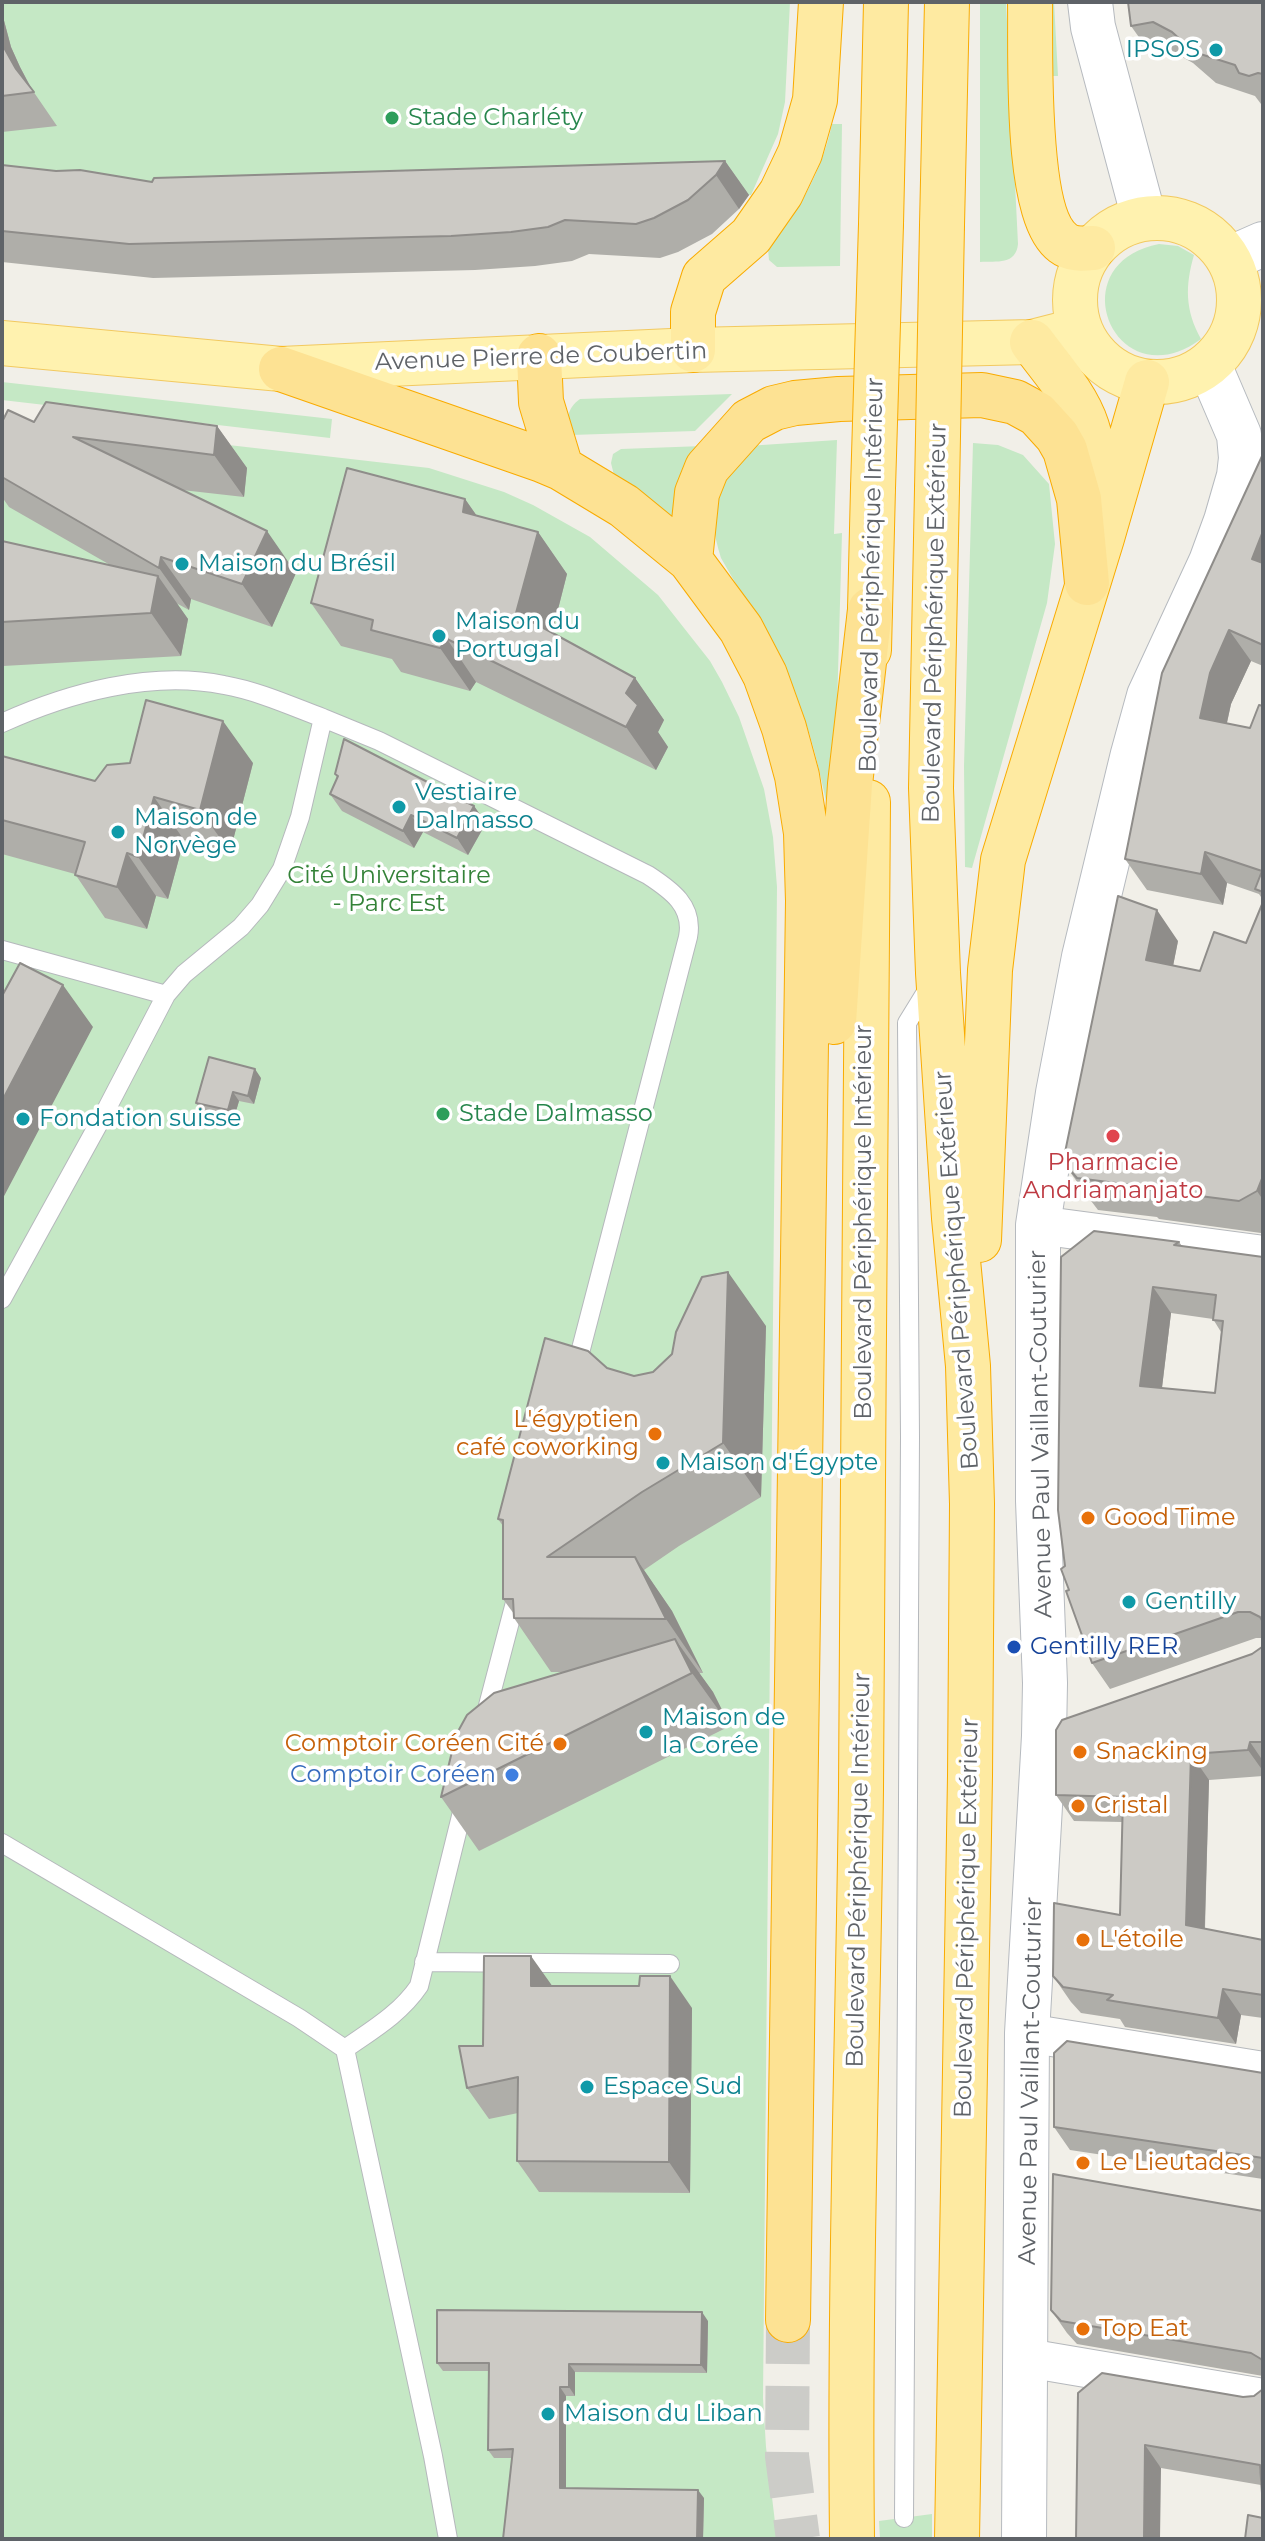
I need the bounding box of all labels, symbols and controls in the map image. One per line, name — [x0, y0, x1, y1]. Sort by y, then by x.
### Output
place label: IPSOS — [1126, 36, 1200, 64]
marker: IPSOS — [1207, 41, 1225, 59]
place label: Stade Charléty — [408, 104, 583, 132]
marker: Stade Charléty — [383, 109, 401, 127]
street label: Avenue Pierre de Coubertin — [374, 337, 708, 377]
street label: Boulevard Périphérique Intérieur — [854, 377, 890, 773]
street label: Boulevard Périphérique Extérieur — [917, 423, 953, 823]
place label: Maison du Brésil — [198, 550, 396, 578]
marker: Maison du Brésil — [173, 555, 191, 573]
place label: Maison du Portugal — [455, 608, 580, 664]
marker: Maison du Portugal — [430, 627, 448, 645]
place label: Vestiaire Dalmasso — [415, 779, 534, 835]
marker: Vestiaire Dalmasso — [390, 798, 408, 816]
place label: Maison de Norvège — [134, 804, 258, 860]
marker: Maison de Norvège — [109, 823, 127, 841]
park label: Cité Universitaire - Parc Est — [287, 862, 491, 918]
street label: Boulevard Périphérique Intérieur — [850, 1024, 878, 1420]
street label: Boulevard Périphérique Extérieur — [929, 1069, 985, 1471]
place label: Stade Dalmasso — [459, 1100, 653, 1128]
place label: Fondation suisse — [39, 1105, 241, 1133]
marker: Stade Dalmasso — [434, 1105, 452, 1123]
marker: Fondation suisse — [14, 1110, 32, 1128]
marker: Pharmacie Andriamanjato — [1104, 1127, 1122, 1145]
place label: Pharmacie Andriamanjato — [1023, 1149, 1203, 1205]
street label: Avenue Paul Vaillant-Couturier — [1023, 1250, 1059, 1618]
place label: L'égyptien café coworking — [456, 1406, 639, 1462]
marker: L'égyptien café coworking — [646, 1425, 664, 1443]
place label: Maison d'Égypte — [679, 1449, 878, 1477]
marker: Maison d'Égypte — [654, 1454, 672, 1472]
place label: Good Time — [1104, 1504, 1235, 1532]
marker: Good Time — [1079, 1509, 1097, 1527]
place label: Gentilly — [1145, 1588, 1236, 1616]
marker: Gentilly — [1120, 1593, 1138, 1611]
place label: Gentilly RER — [1030, 1633, 1178, 1661]
marker: Gentilly RER — [1005, 1638, 1023, 1656]
street label: Boulevard Périphérique Intérieur — [841, 1672, 877, 2068]
place label: Maison de la Corée — [662, 1704, 786, 1760]
street label: Boulevard Périphérique Extérieur — [949, 1718, 985, 2118]
marker: Maison de la Corée — [637, 1723, 655, 1741]
place label: Comptoir Coréen Cité — [285, 1730, 544, 1758]
marker: Comptoir Coréen Cité — [551, 1735, 569, 1753]
place label: Snacking — [1096, 1738, 1208, 1766]
marker: Snacking — [1071, 1743, 1089, 1761]
place label: Comptoir Coréen — [290, 1761, 496, 1789]
marker: Comptoir Coréen — [503, 1766, 521, 1784]
place label: Cristal — [1094, 1792, 1169, 1820]
marker: Cristal — [1069, 1797, 1087, 1815]
street label: Avenue Paul Vaillant-Couturier — [1013, 1897, 1049, 2265]
place label: L'étoile — [1099, 1926, 1184, 1954]
marker: L'étoile — [1074, 1931, 1092, 1949]
place label: Espace Sud — [603, 2073, 742, 2101]
marker: Espace Sud — [578, 2078, 596, 2096]
place label: Le Lieutades — [1099, 2149, 1251, 2177]
marker: Le Lieutades — [1074, 2154, 1092, 2172]
place label: Top Eat — [1099, 2315, 1189, 2343]
marker: Top Eat — [1074, 2320, 1092, 2338]
place label: Maison du Liban — [564, 2400, 763, 2428]
marker: Maison du Liban — [539, 2405, 557, 2423]

